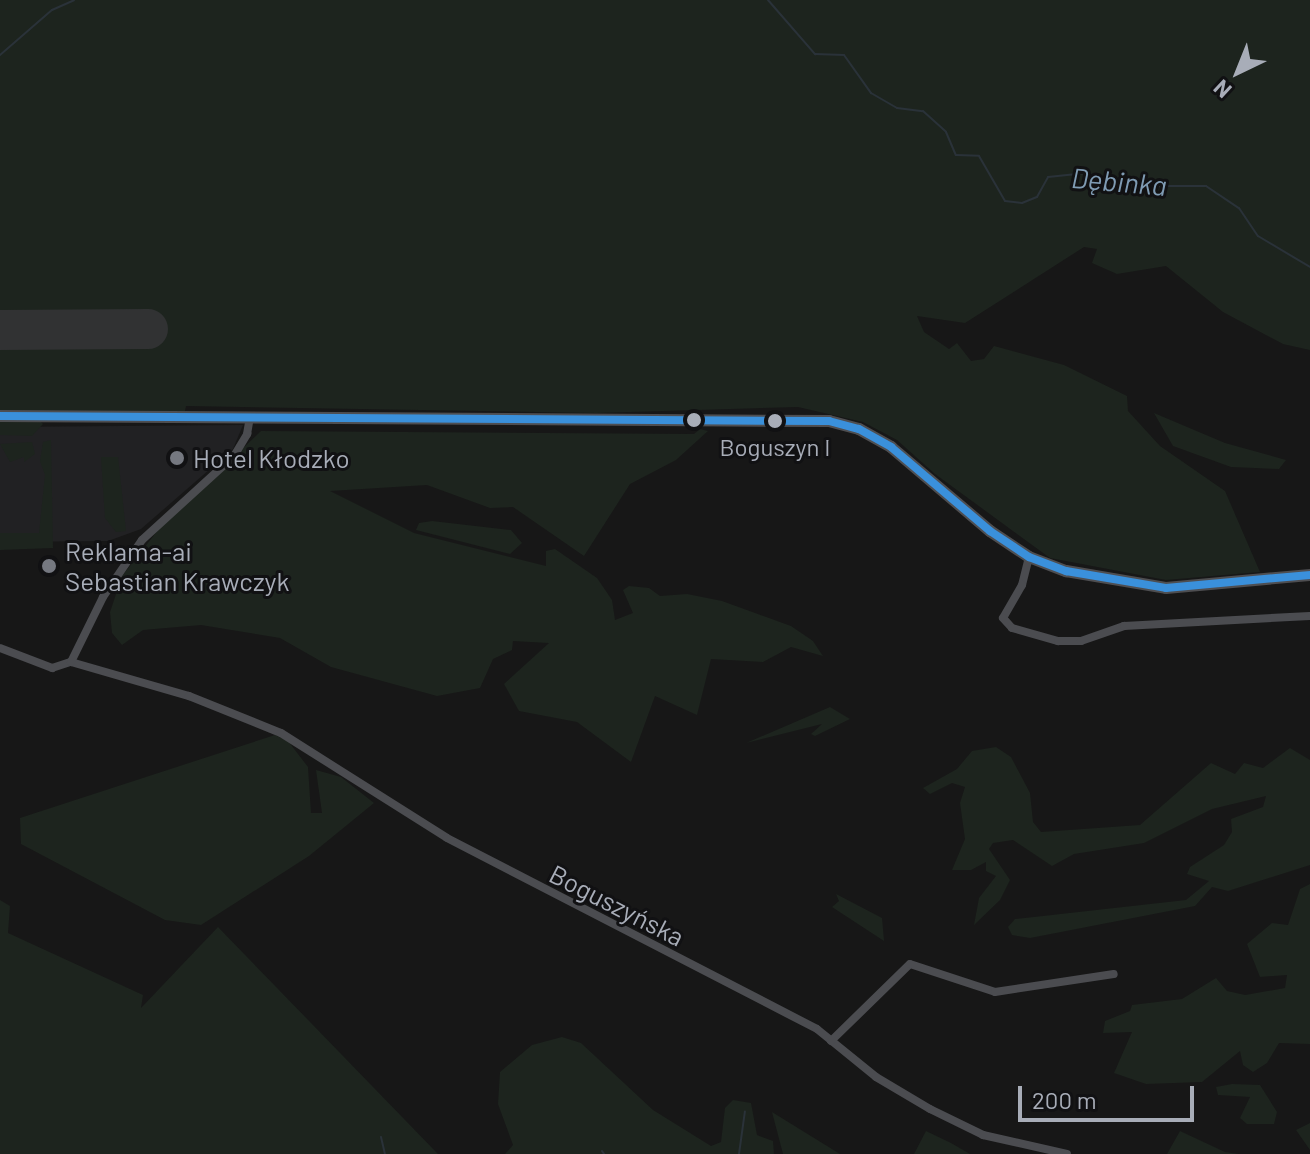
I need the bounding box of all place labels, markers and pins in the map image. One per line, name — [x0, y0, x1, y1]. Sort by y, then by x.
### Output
unlabelled marker — [686, 412, 702, 428]
marker: Boguszyn I — [767, 413, 783, 429]
place label: Boguszyn I — [719, 433, 831, 461]
place label: Hotel Kłodzko — [193, 442, 350, 474]
marker: Hotel Kłodzko — [168, 449, 186, 467]
place label: Reklama-ai Sebastian Krawczyk — [65, 535, 290, 596]
marker: Reklama-ai Sebastian Krawczyk — [40, 557, 58, 575]

